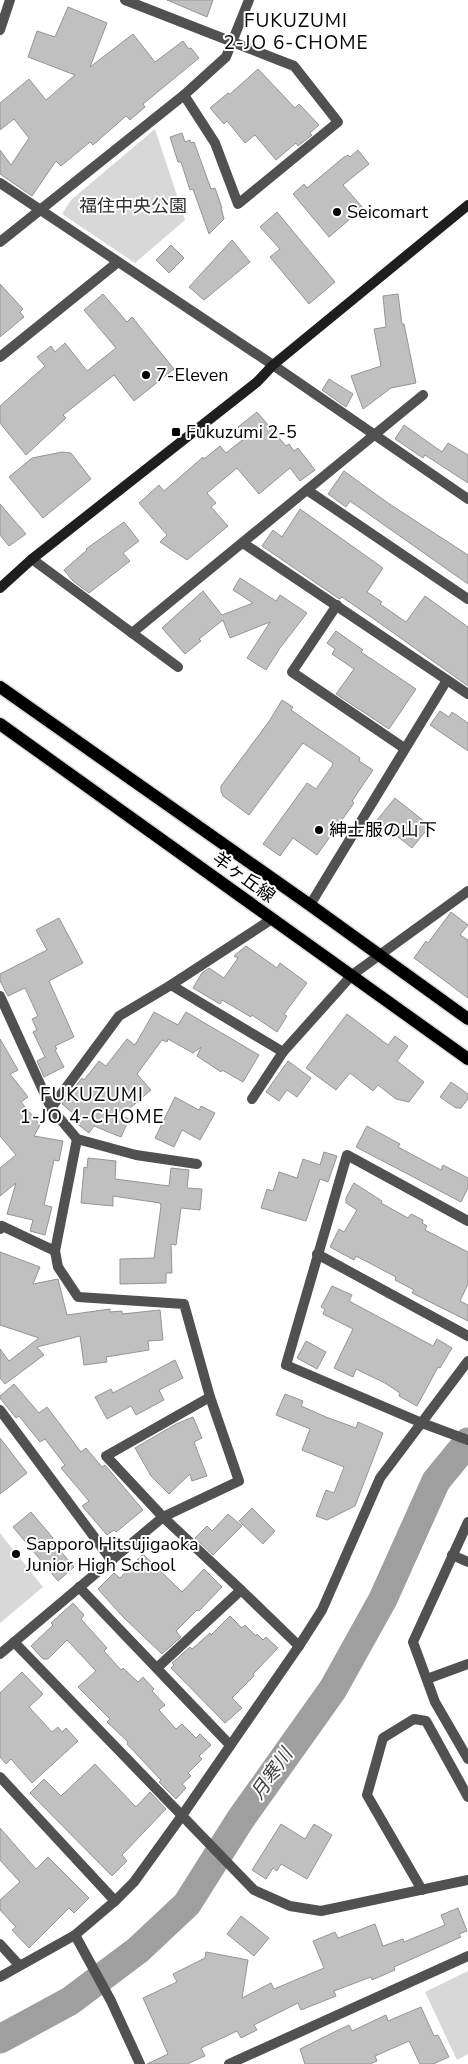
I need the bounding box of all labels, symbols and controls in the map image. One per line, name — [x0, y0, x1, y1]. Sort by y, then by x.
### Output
district label: FUKUZUMI 2-JO 6-CHOME — [223, 8, 369, 56]
park label: 福住中央公園 — [79, 194, 187, 218]
place label: Seicomart — [347, 200, 429, 224]
marker: Seicomart — [331, 206, 343, 218]
place label: 7-Eleven — [156, 363, 229, 387]
marker: 7-Eleven — [140, 369, 152, 381]
place label: Fukuzumi 2-5 — [186, 420, 297, 444]
marker: Fukuzumi 2-5 — [170, 426, 182, 438]
place label: 紳士服の山下 — [329, 818, 437, 842]
marker: 紳士服の山下 — [313, 824, 325, 836]
street label: 羊ヶ丘線 — [208, 846, 280, 908]
district label: FUKUZUMI 1-JO 4-CHOME — [19, 1082, 165, 1130]
place label: Sapporo Hitsujigaoka Junior High School — [25, 1532, 198, 1577]
marker: Sapporo Hitsujigaoka Junior High School — [10, 1548, 22, 1560]
water label: 月寒川 — [245, 1742, 300, 1805]

